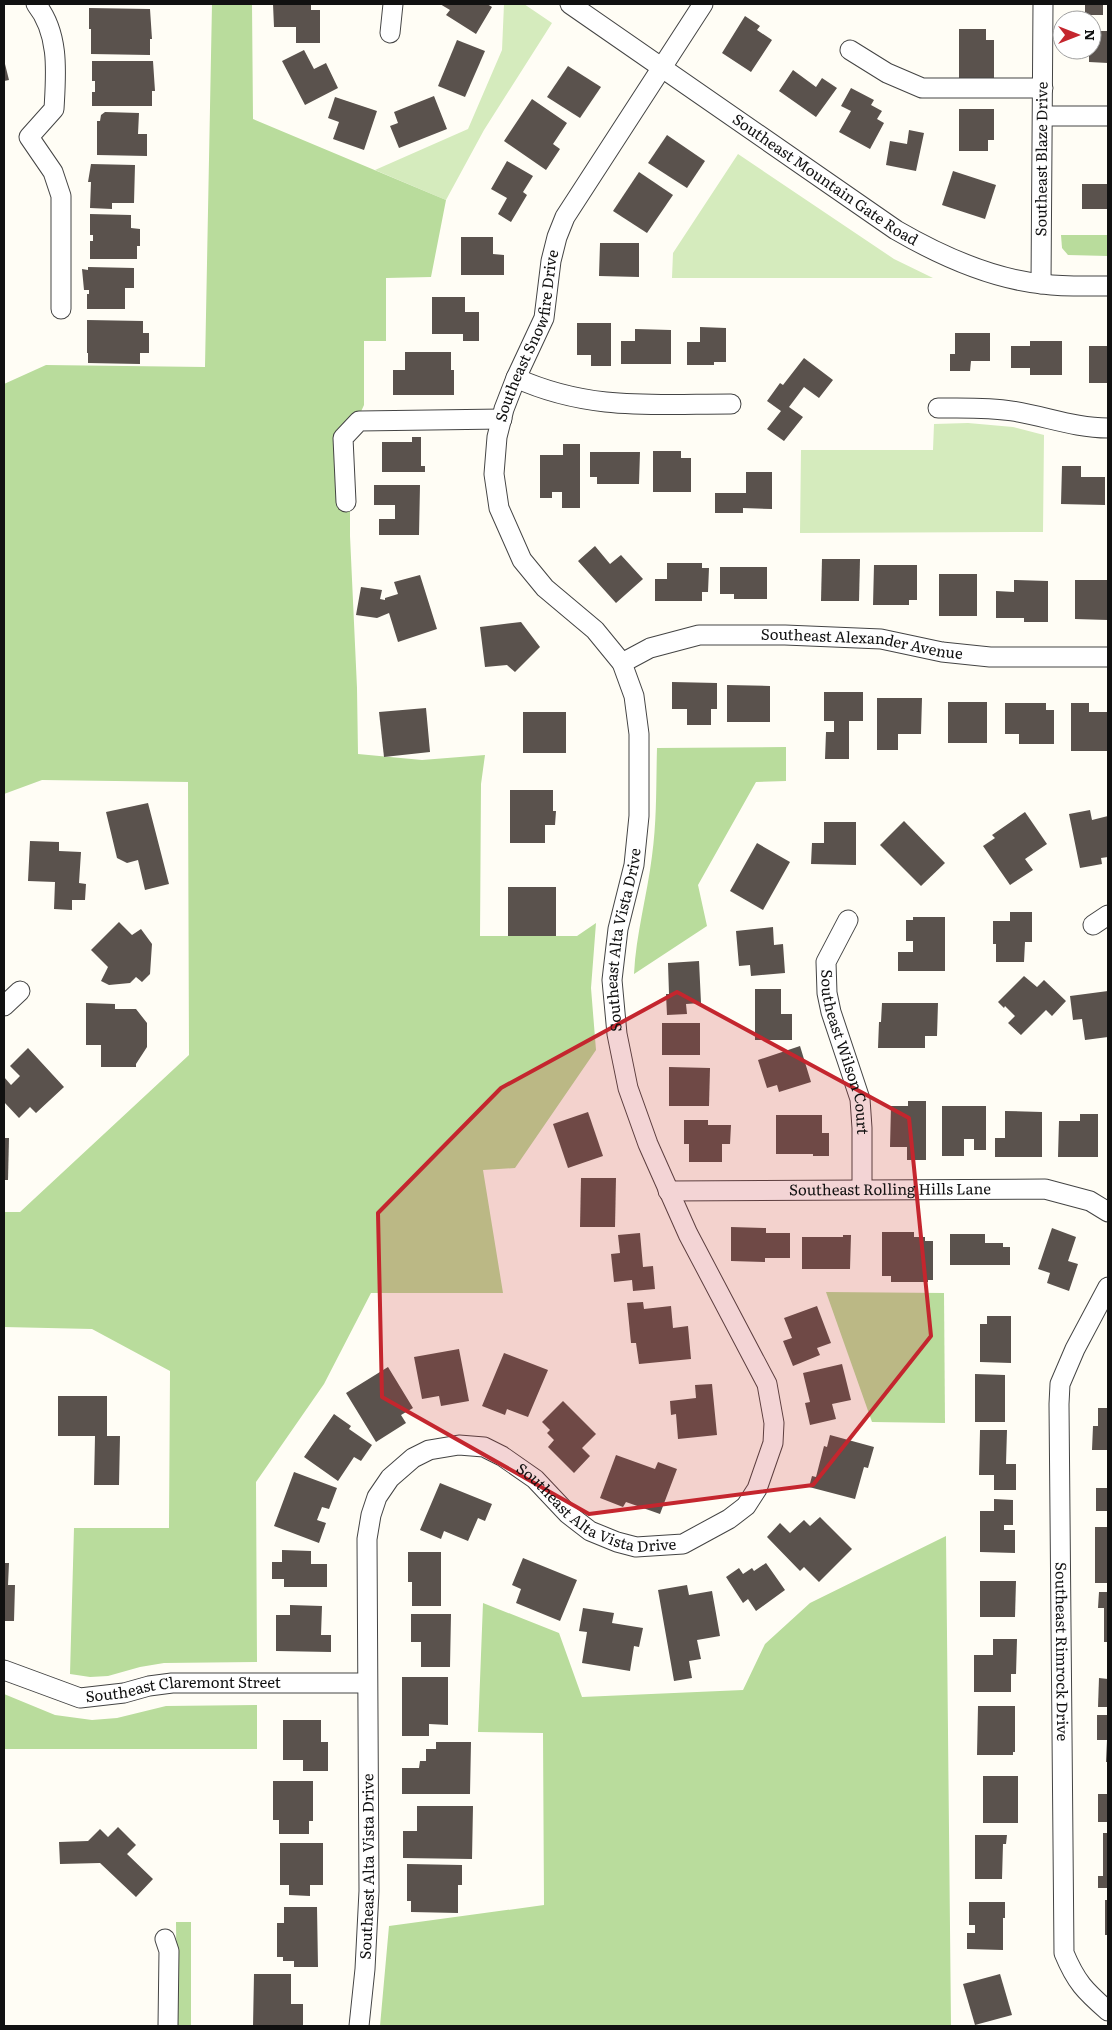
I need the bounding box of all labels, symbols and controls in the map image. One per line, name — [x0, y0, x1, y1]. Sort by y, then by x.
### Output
north arrow — [1052, 10, 1102, 60]
text: N — [1081, 29, 1101, 41]
street label: Southeast Blaze Drive — [1028, 81, 1052, 236]
street label: Southeast Mountain Gate Road — [728, 107, 923, 250]
street label: Southeast Snowfire Drive — [488, 247, 564, 424]
street label: Southeast Alexander Avenue — [761, 622, 964, 664]
street label: Southeast Alta Vista Drive — [599, 847, 646, 1033]
street label: Southeast Wilson Court — [816, 969, 875, 1135]
street label: Southeast Rolling Hills Lane — [789, 1176, 991, 1200]
street label: Southeast Alta Vista Drive — [512, 1456, 677, 1557]
street label: Southeast Rimrock Drive — [1050, 1562, 1075, 1742]
street label: Southeast Claremont Street — [84, 1670, 281, 1707]
street label: Southeast Alta Vista Drive — [353, 1773, 379, 1960]

